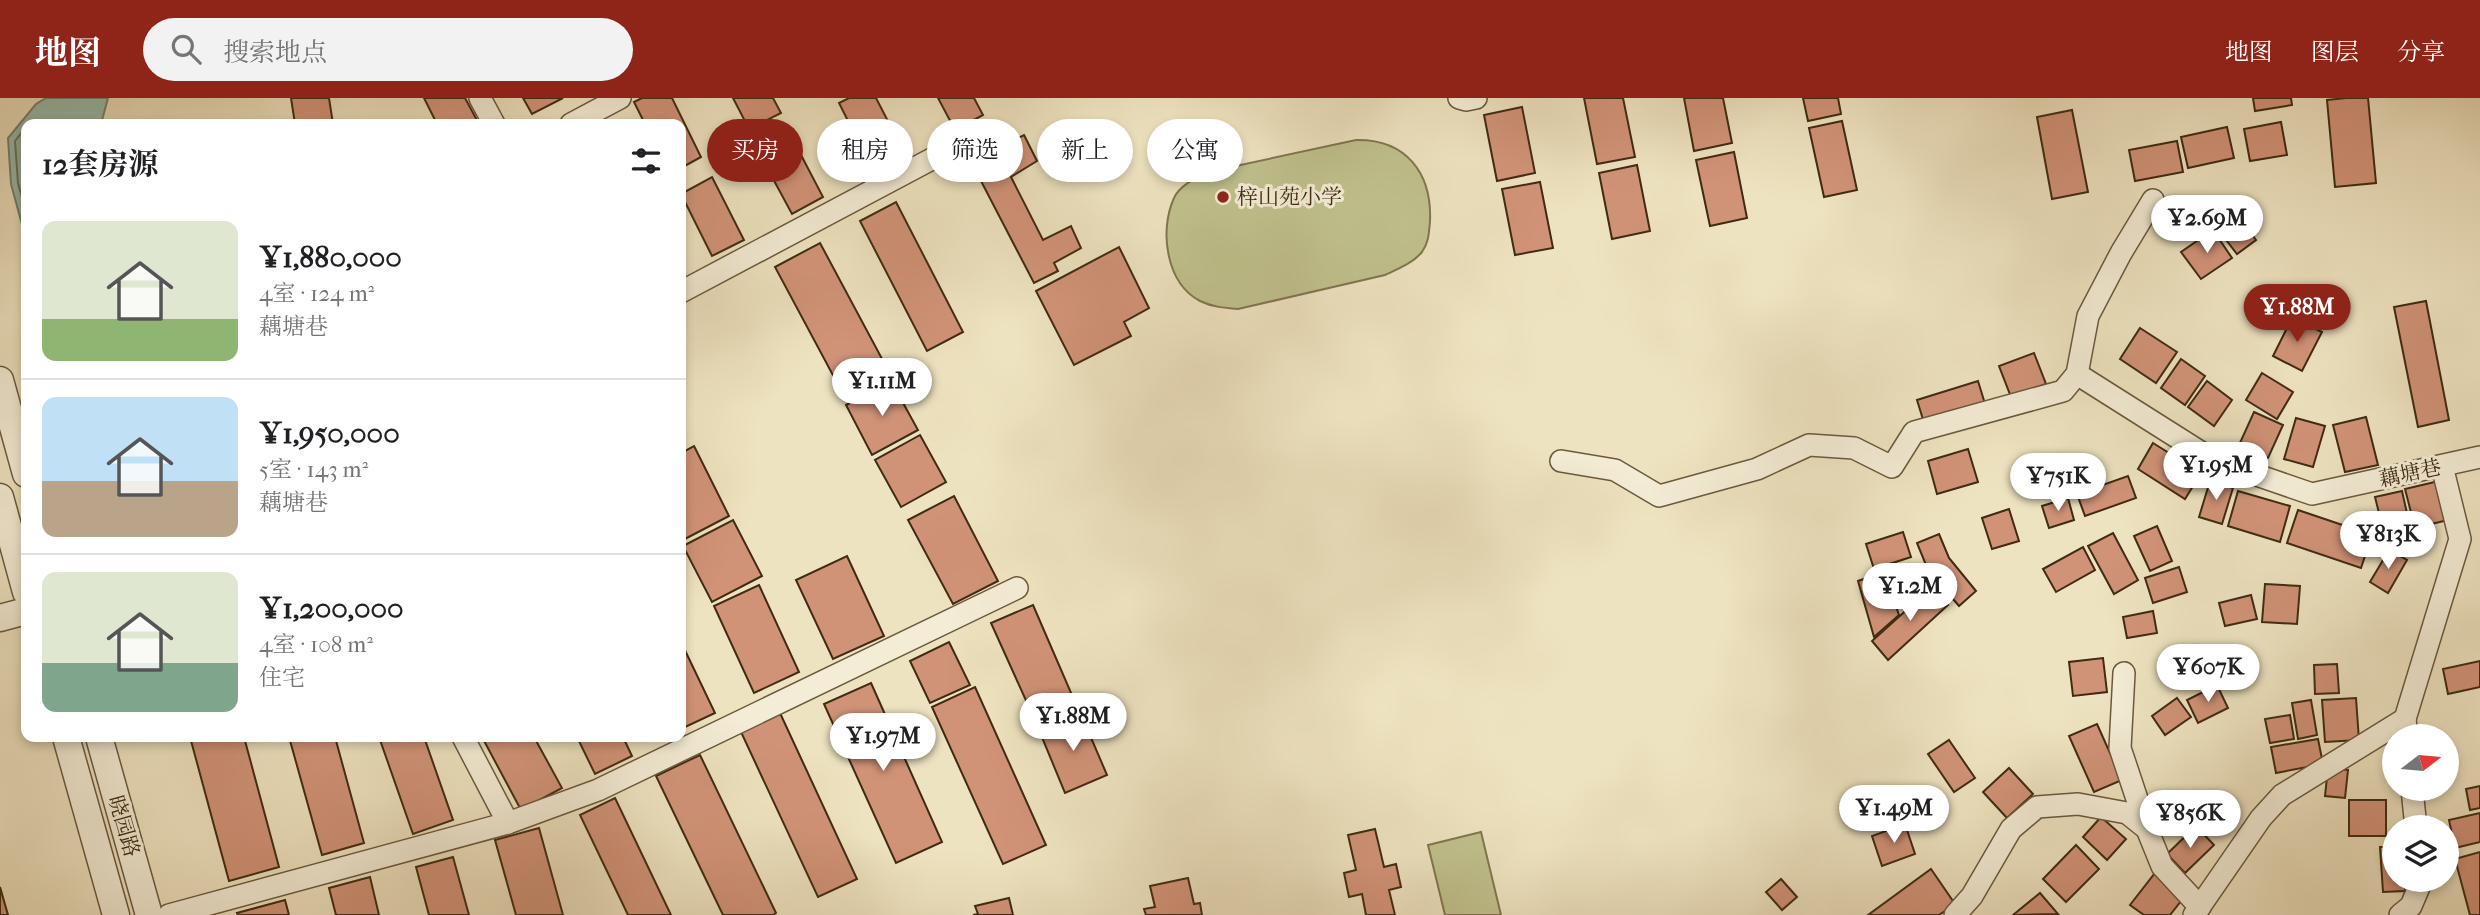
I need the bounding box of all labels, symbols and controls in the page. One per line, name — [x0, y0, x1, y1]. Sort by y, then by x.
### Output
search box — [143, 18, 633, 81]
icon: search — [167, 30, 205, 68]
text: 地图 — [35, 34, 101, 73]
text: 搜索地点 — [223, 37, 327, 68]
text: 地图 — [2225, 38, 2273, 66]
text: 图层 — [2311, 38, 2359, 66]
text: 分享 — [2397, 38, 2445, 66]
chip: 买房 — [707, 119, 803, 182]
chip: 租房 — [817, 119, 913, 182]
chip: 筛选 — [927, 119, 1023, 182]
chip: 新上 — [1037, 119, 1133, 182]
chip: 公寓 — [1147, 119, 1243, 182]
icon: filters — [627, 142, 665, 180]
text: 12套房源 — [42, 147, 158, 182]
place label: 梓山苑小学 — [1237, 185, 1342, 209]
marker: 梓山苑小学 — [1215, 189, 1231, 205]
pin: ¥2.69M — [2150, 195, 2264, 255]
text: ¥2.69M — [2167, 204, 2247, 231]
text: ¥1,880,000 — [259, 240, 402, 275]
icon: home — [98, 249, 182, 333]
text: 4室 · 124 m² — [259, 280, 374, 307]
pin: ¥1.88M — [2240, 285, 2354, 344]
text: ¥1.88M — [2260, 293, 2334, 320]
text: 藕塘巷 — [259, 313, 328, 340]
pin: ¥1.11M — [825, 358, 939, 418]
text: ¥1.11M — [848, 367, 916, 394]
text: ¥1,950,000 — [259, 416, 400, 451]
icon: home — [98, 425, 182, 509]
pin: ¥1.95M — [2159, 442, 2273, 502]
text: ¥1.95M — [2179, 451, 2253, 478]
pin: ¥751K — [2009, 454, 2107, 513]
street label: 藕塘巷 — [2377, 455, 2443, 491]
text: 5室 · 143 m² — [259, 456, 368, 483]
text: ¥751K — [2026, 462, 2090, 489]
text: 藕塘巷 — [259, 489, 328, 516]
pin: ¥813K — [2339, 512, 2437, 571]
text: ¥813K — [2356, 520, 2420, 547]
pin: ¥1.2M — [1861, 564, 1959, 623]
text: ¥1.2M — [1878, 572, 1942, 599]
text: ¥1,200,000 — [259, 591, 404, 626]
icon: home — [98, 600, 182, 684]
text: 4室 · 108 m² — [259, 631, 373, 658]
pin: ¥607K — [2159, 644, 2257, 704]
text: ¥607K — [2173, 653, 2243, 680]
text: 住宅 — [259, 664, 305, 691]
pin: ¥1.88M — [1016, 694, 1130, 753]
text: ¥1.88M — [1036, 702, 1110, 729]
pin: ¥1.97M — [826, 714, 940, 773]
text: ¥1.97M — [846, 722, 920, 749]
north arrow — [2382, 724, 2459, 802]
map controls — [2382, 724, 2459, 892]
pin: ¥1.49M — [1837, 786, 1951, 845]
pin: ¥856K — [2141, 790, 2239, 850]
street label: 晓园路 — [104, 792, 144, 860]
text: ¥1.49M — [1855, 794, 1933, 821]
text: ¥856K — [2156, 799, 2224, 826]
button: layers — [2382, 815, 2459, 892]

